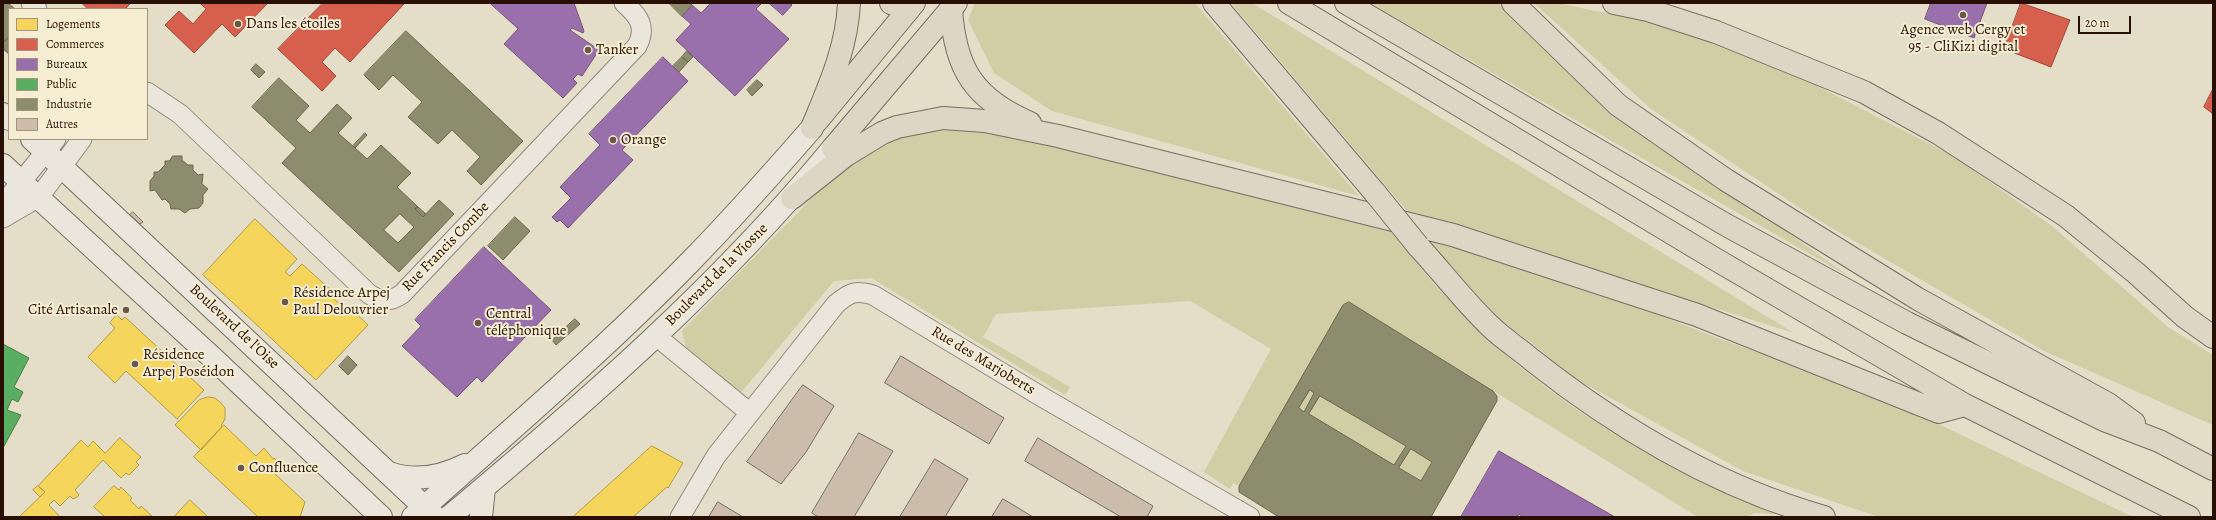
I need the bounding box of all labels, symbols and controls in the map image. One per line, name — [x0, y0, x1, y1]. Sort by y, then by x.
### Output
legend — [8, 8, 148, 140]
scale bar — [2080, 8, 2133, 34]
marker: Agence web Cergy et 95 - CliKizi digital — [1958, 10, 1968, 20]
place label: Dans les étoiles — [246, 15, 340, 33]
text: 20 m — [2085, 15, 2109, 31]
text: Logements — [46, 16, 100, 32]
marker: Dans les étoiles — [233, 19, 243, 29]
place label: Agence web Cergy et 95 - CliKizi digital — [1900, 21, 2026, 56]
text: Commerces — [46, 36, 104, 52]
place label: Tanker — [596, 41, 638, 59]
marker: Tanker — [583, 45, 593, 55]
text: Bureaux — [46, 56, 87, 72]
text: Public — [46, 76, 77, 92]
text: Industrie — [46, 96, 92, 112]
text: Autres — [46, 116, 78, 132]
place label: Orange — [621, 131, 666, 149]
marker: Orange — [608, 135, 618, 145]
street label: Rue Francis Combe — [399, 198, 493, 296]
street label: Boulevard de la Viosne — [662, 220, 772, 330]
street label: Boulevard de l'Oise — [185, 281, 283, 373]
place label: Résidence Arpej Paul Delouvrier — [293, 284, 390, 319]
marker: Résidence Arpej Paul Delouvrier — [280, 297, 290, 307]
place label: Cité Artisanale — [28, 301, 118, 319]
marker: Cité Artisanale — [121, 305, 131, 315]
place label: Central téléphonique — [486, 305, 566, 340]
marker: Central téléphonique — [473, 318, 483, 328]
street label: Rue des Marjoberts — [928, 323, 1038, 399]
place label: Résidence Arpej Poséidon — [143, 346, 234, 381]
marker: Résidence Arpej Poséidon — [130, 359, 140, 369]
place label: Confluence — [249, 459, 318, 477]
marker: Confluence — [236, 463, 246, 473]

